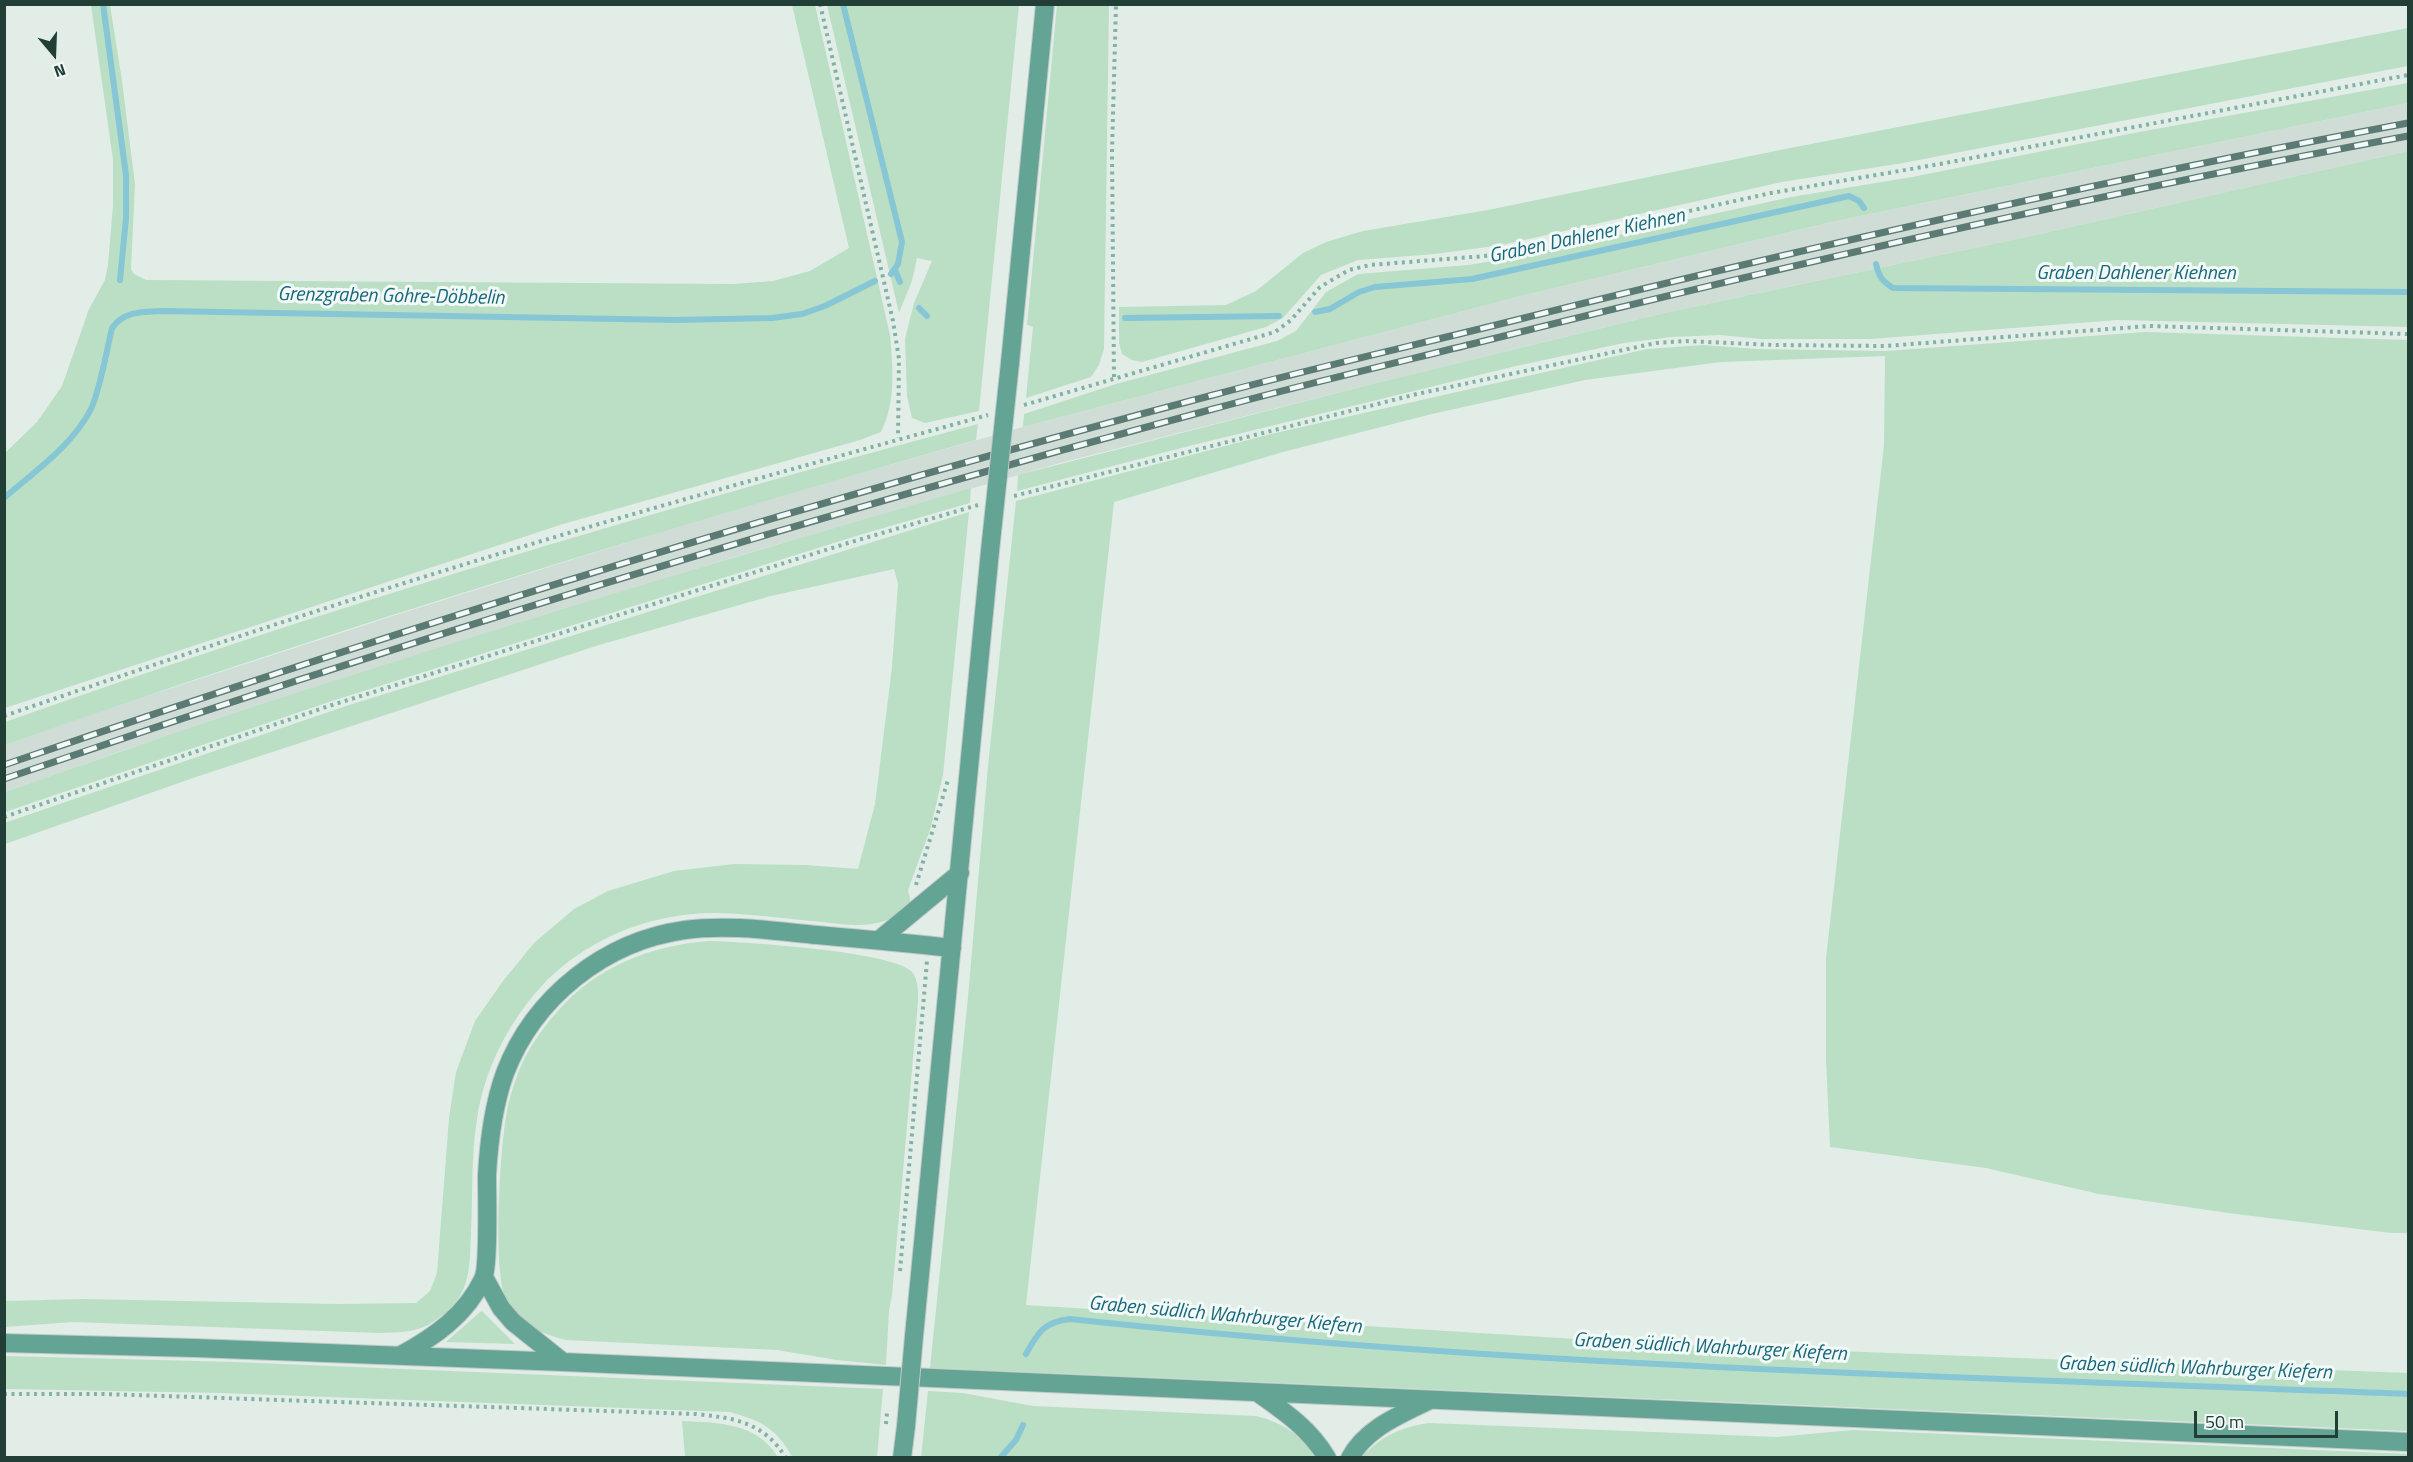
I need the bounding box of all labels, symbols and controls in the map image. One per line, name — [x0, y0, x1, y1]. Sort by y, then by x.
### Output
north arrow — [24, 24, 84, 84]
text: N — [51, 58, 69, 84]
water label: Graben Dahlener Kiehnen — [1487, 205, 1687, 269]
water label: Graben Dahlener Kiehnen — [2036, 262, 2236, 286]
water label: Grenzgraben Gohre-Döbbelin — [277, 283, 505, 311]
water label: Graben südlich Wahrburger Kiefern — [1088, 1292, 1362, 1340]
water label: Graben südlich Wahrburger Kiefern — [1573, 1329, 1847, 1367]
water label: Graben südlich Wahrburger Kiefern — [2058, 1352, 2332, 1386]
scale bar — [2197, 1399, 2341, 1437]
text: 50 m — [2205, 1408, 2244, 1435]

